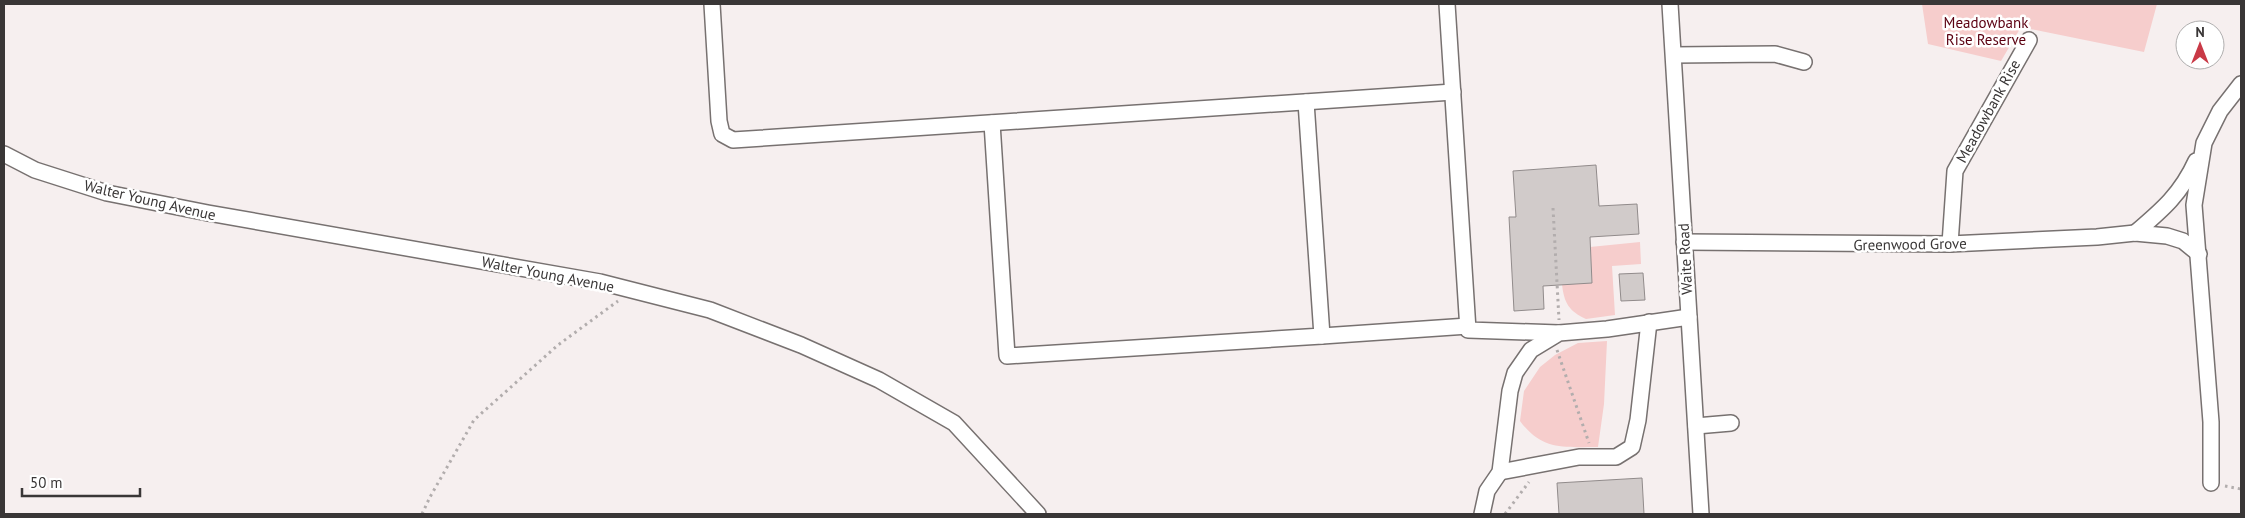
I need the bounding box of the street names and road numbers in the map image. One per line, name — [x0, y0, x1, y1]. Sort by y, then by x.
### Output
street label: Meadowbank Rise — [1952, 56, 2024, 166]
street label: Walter Young Avenue — [82, 176, 218, 224]
street label: Waite Road — [1674, 223, 1696, 295]
street label: Greenwood Grove — [1853, 234, 1967, 254]
street label: Walter Young Avenue — [480, 252, 616, 296]

